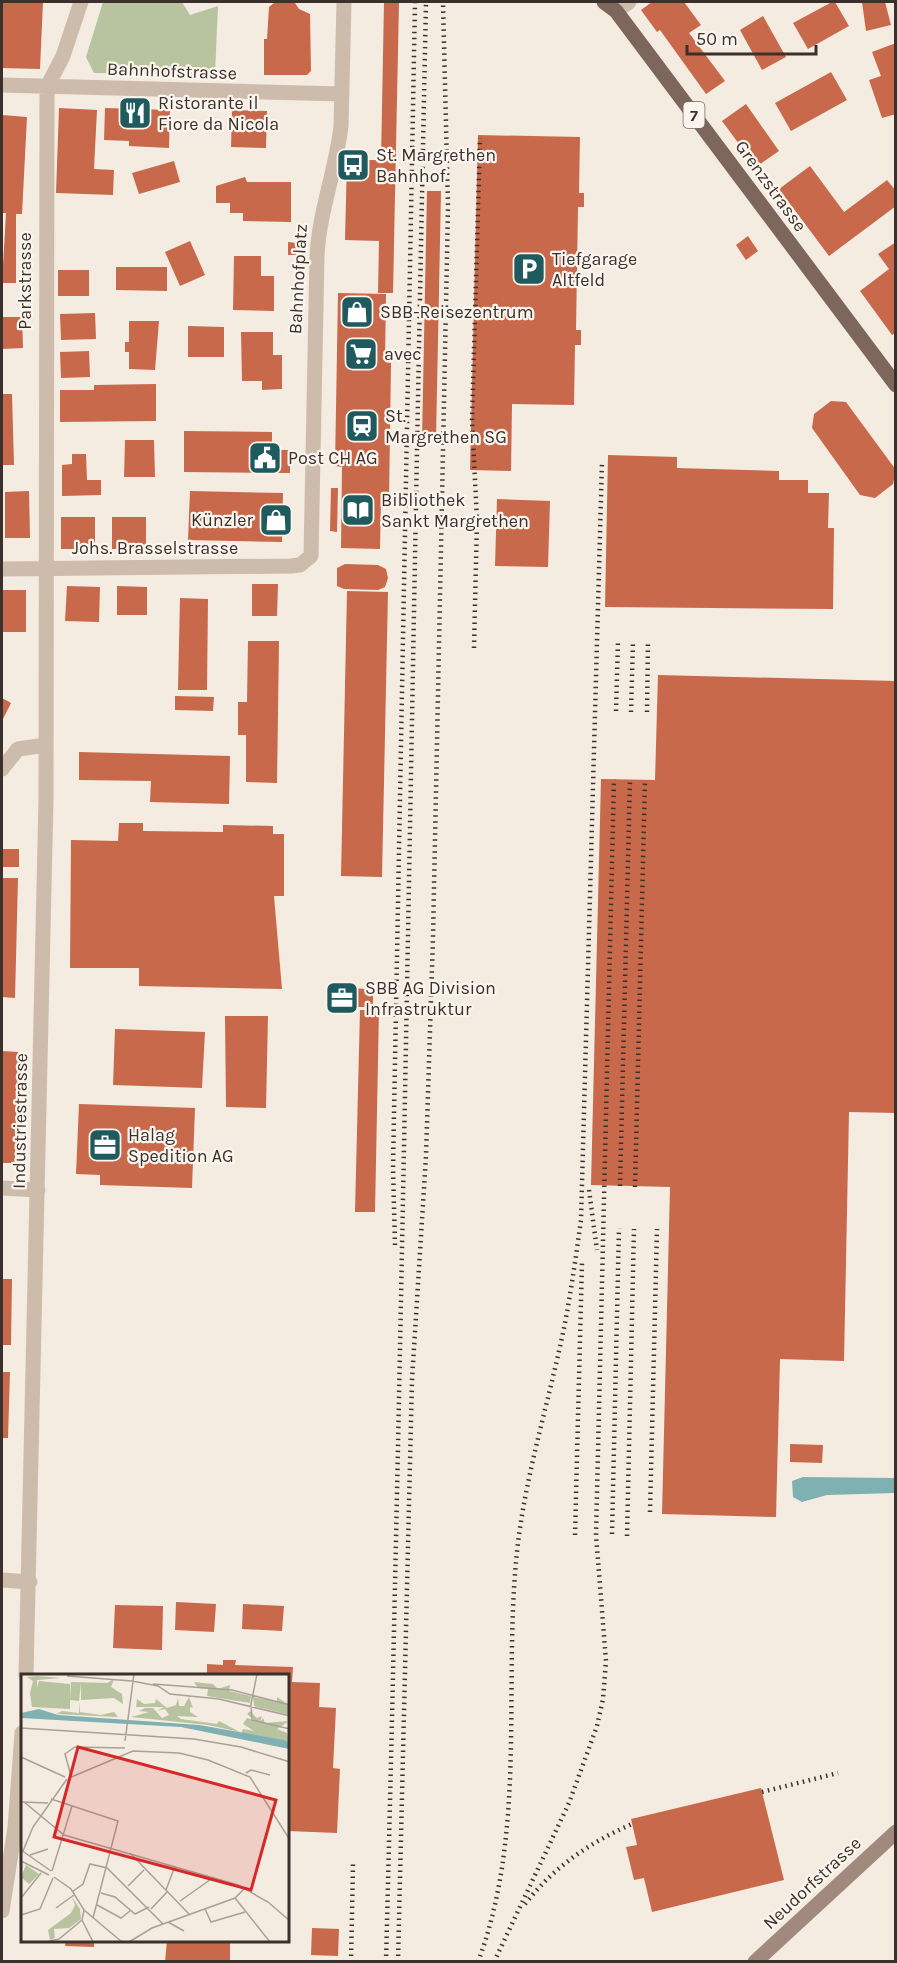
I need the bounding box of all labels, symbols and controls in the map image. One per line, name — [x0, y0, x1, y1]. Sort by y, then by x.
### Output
scale bar — [687, 18, 816, 56]
text: 50 m — [696, 28, 738, 50]
street label: Bahnhofstrasse — [107, 58, 237, 84]
place label: Ristorante il Fiore da Nicola — [158, 92, 279, 135]
restaurant icon: Ristorante il Fiore da Nicola — [117, 95, 153, 131]
road number: 7 — [684, 102, 704, 128]
street label: Grenzstrasse — [730, 136, 812, 236]
place label: St. Margrethen Bahnhof — [376, 144, 496, 187]
bus stop icon: St. Margrethen Bahnhof — [335, 147, 371, 183]
street label: Bahnhofplatz — [284, 223, 312, 335]
street label: Parkstrasse — [14, 232, 36, 330]
place label: Tiefgarage Altfeld — [552, 248, 637, 291]
parking icon: Tiefgarage Altfeld — [511, 251, 547, 287]
shop icon: SBB-Reisezentrum — [339, 294, 375, 330]
place label: SBB-Reisezentrum — [380, 301, 534, 323]
supermarket icon: avec — [343, 336, 379, 372]
place label: avec — [384, 343, 422, 365]
place label: St. Margrethen SG — [385, 405, 507, 448]
station icon: St. Margrethen SG — [344, 408, 380, 444]
public building icon: Post CH AG — [247, 440, 283, 476]
place label: Post CH AG — [288, 447, 378, 469]
place label: Bibliothek Sankt Margrethen — [381, 489, 529, 532]
library icon: Bibliothek Sankt Margrethen — [340, 492, 376, 528]
shop icon: Künzler — [258, 502, 294, 538]
place label: Künzler — [191, 509, 253, 531]
street label: Johs. Brasselstrasse — [72, 537, 238, 559]
place label: SBB AG Division Infrastruktur — [365, 977, 496, 1020]
office icon: SBB AG Division Infrastruktur — [324, 980, 360, 1016]
street label: Industriestrasse — [8, 1053, 32, 1189]
place label: Halag Spedition AG — [128, 1124, 234, 1167]
office icon: Halag Spedition AG — [87, 1127, 123, 1163]
inset map — [21, 1674, 290, 1942]
street label: Neudorfstrasse — [758, 1832, 866, 1934]

